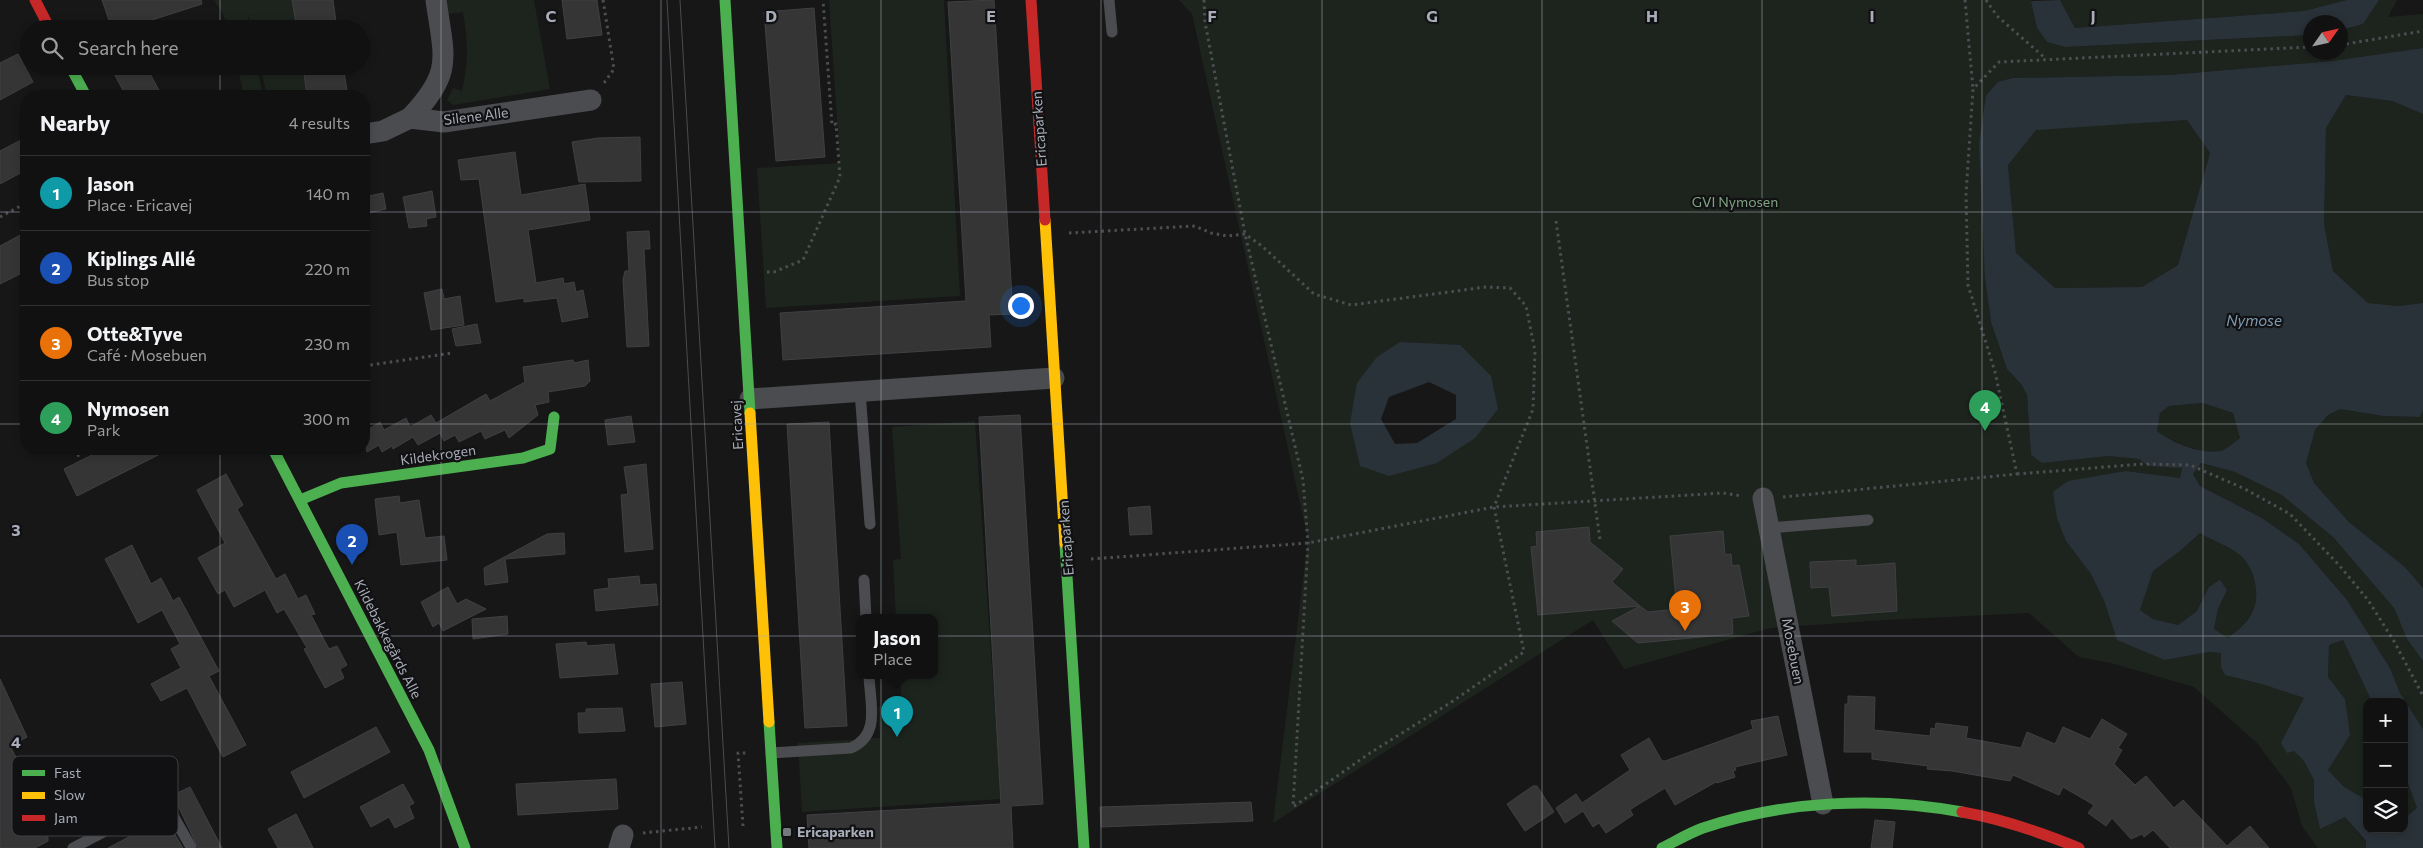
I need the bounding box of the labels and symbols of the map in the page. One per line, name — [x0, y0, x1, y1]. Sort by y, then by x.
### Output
text: C — [546, 6, 557, 25]
text: D — [765, 6, 777, 25]
text: E — [986, 6, 996, 25]
text: F — [1207, 6, 1217, 25]
text: G — [1426, 6, 1438, 25]
text: H — [1646, 6, 1658, 25]
text: I — [1869, 6, 1875, 25]
text: J — [2090, 6, 2096, 25]
north arrow — [2303, 15, 2348, 60]
street label: Ericaparken — [1027, 91, 1050, 167]
street label: Silene Alle — [443, 103, 509, 128]
park label: GVI Nymosen — [1692, 193, 1778, 210]
your location — [1008, 293, 1034, 319]
water label: Nymose — [2226, 311, 2282, 329]
pin: 4 — [1969, 390, 2001, 431]
street label: Ericavej — [727, 400, 746, 450]
street label: Kildekrogen — [399, 441, 477, 468]
street label: Ericaparken — [1054, 500, 1077, 576]
text: 3 — [11, 520, 21, 539]
pin: 2 — [336, 524, 368, 565]
street label: Kildebakkegårds Alle — [351, 576, 426, 701]
pin: 3 — [1669, 590, 1701, 631]
street label: Mosebuen — [1779, 616, 1808, 685]
pin: 1 — [881, 696, 913, 737]
text: 4 — [11, 732, 21, 751]
legend — [12, 756, 178, 836]
text: Fast — [54, 764, 81, 781]
text: Slow — [54, 786, 85, 803]
text: Jam — [54, 809, 78, 826]
place label: Ericaparken — [797, 823, 874, 840]
marker: Ericaparken — [781, 826, 793, 838]

